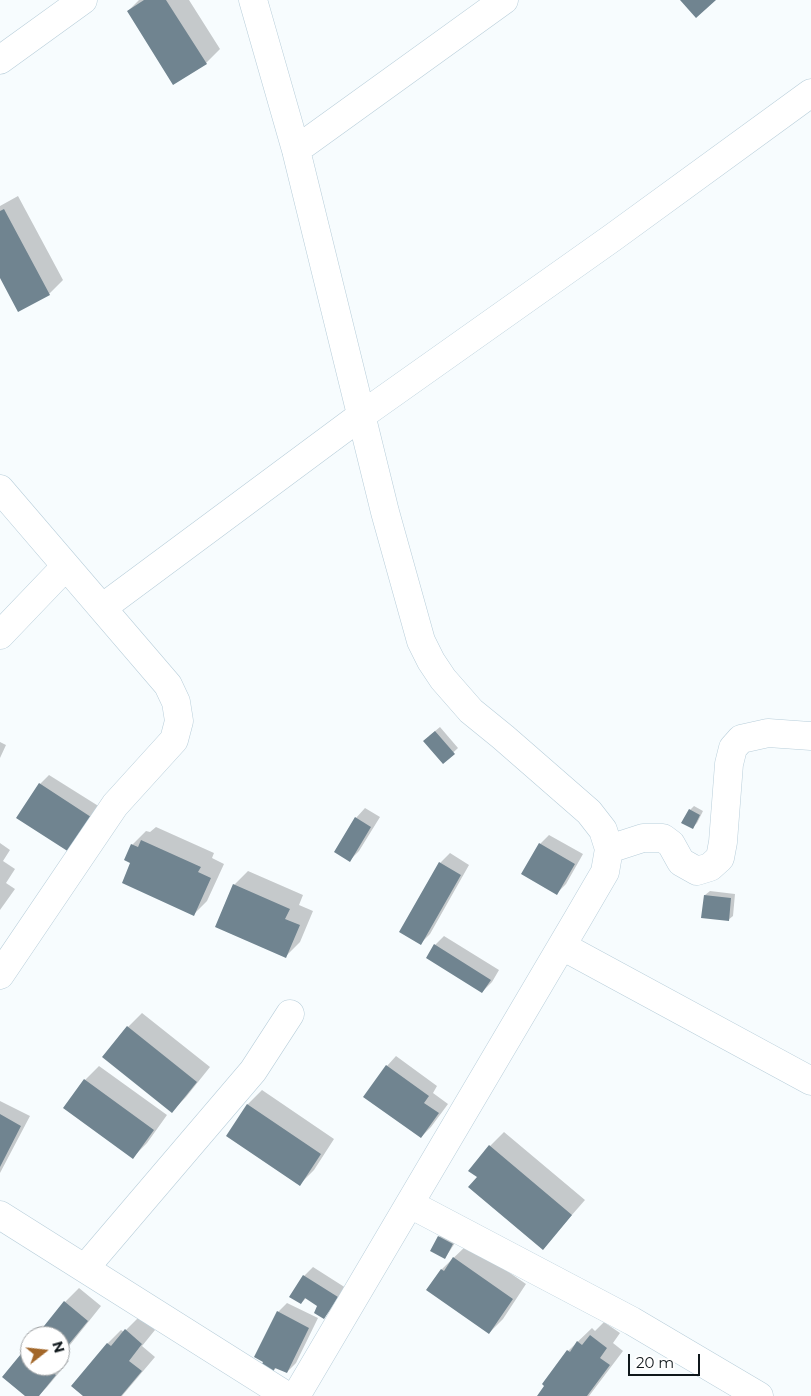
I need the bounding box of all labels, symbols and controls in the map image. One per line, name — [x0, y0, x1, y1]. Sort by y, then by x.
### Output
north arrow — [20, 1326, 70, 1376]
text: N — [48, 1339, 69, 1355]
scale bar — [631, 1344, 704, 1376]
text: 20 m — [636, 1353, 674, 1372]

